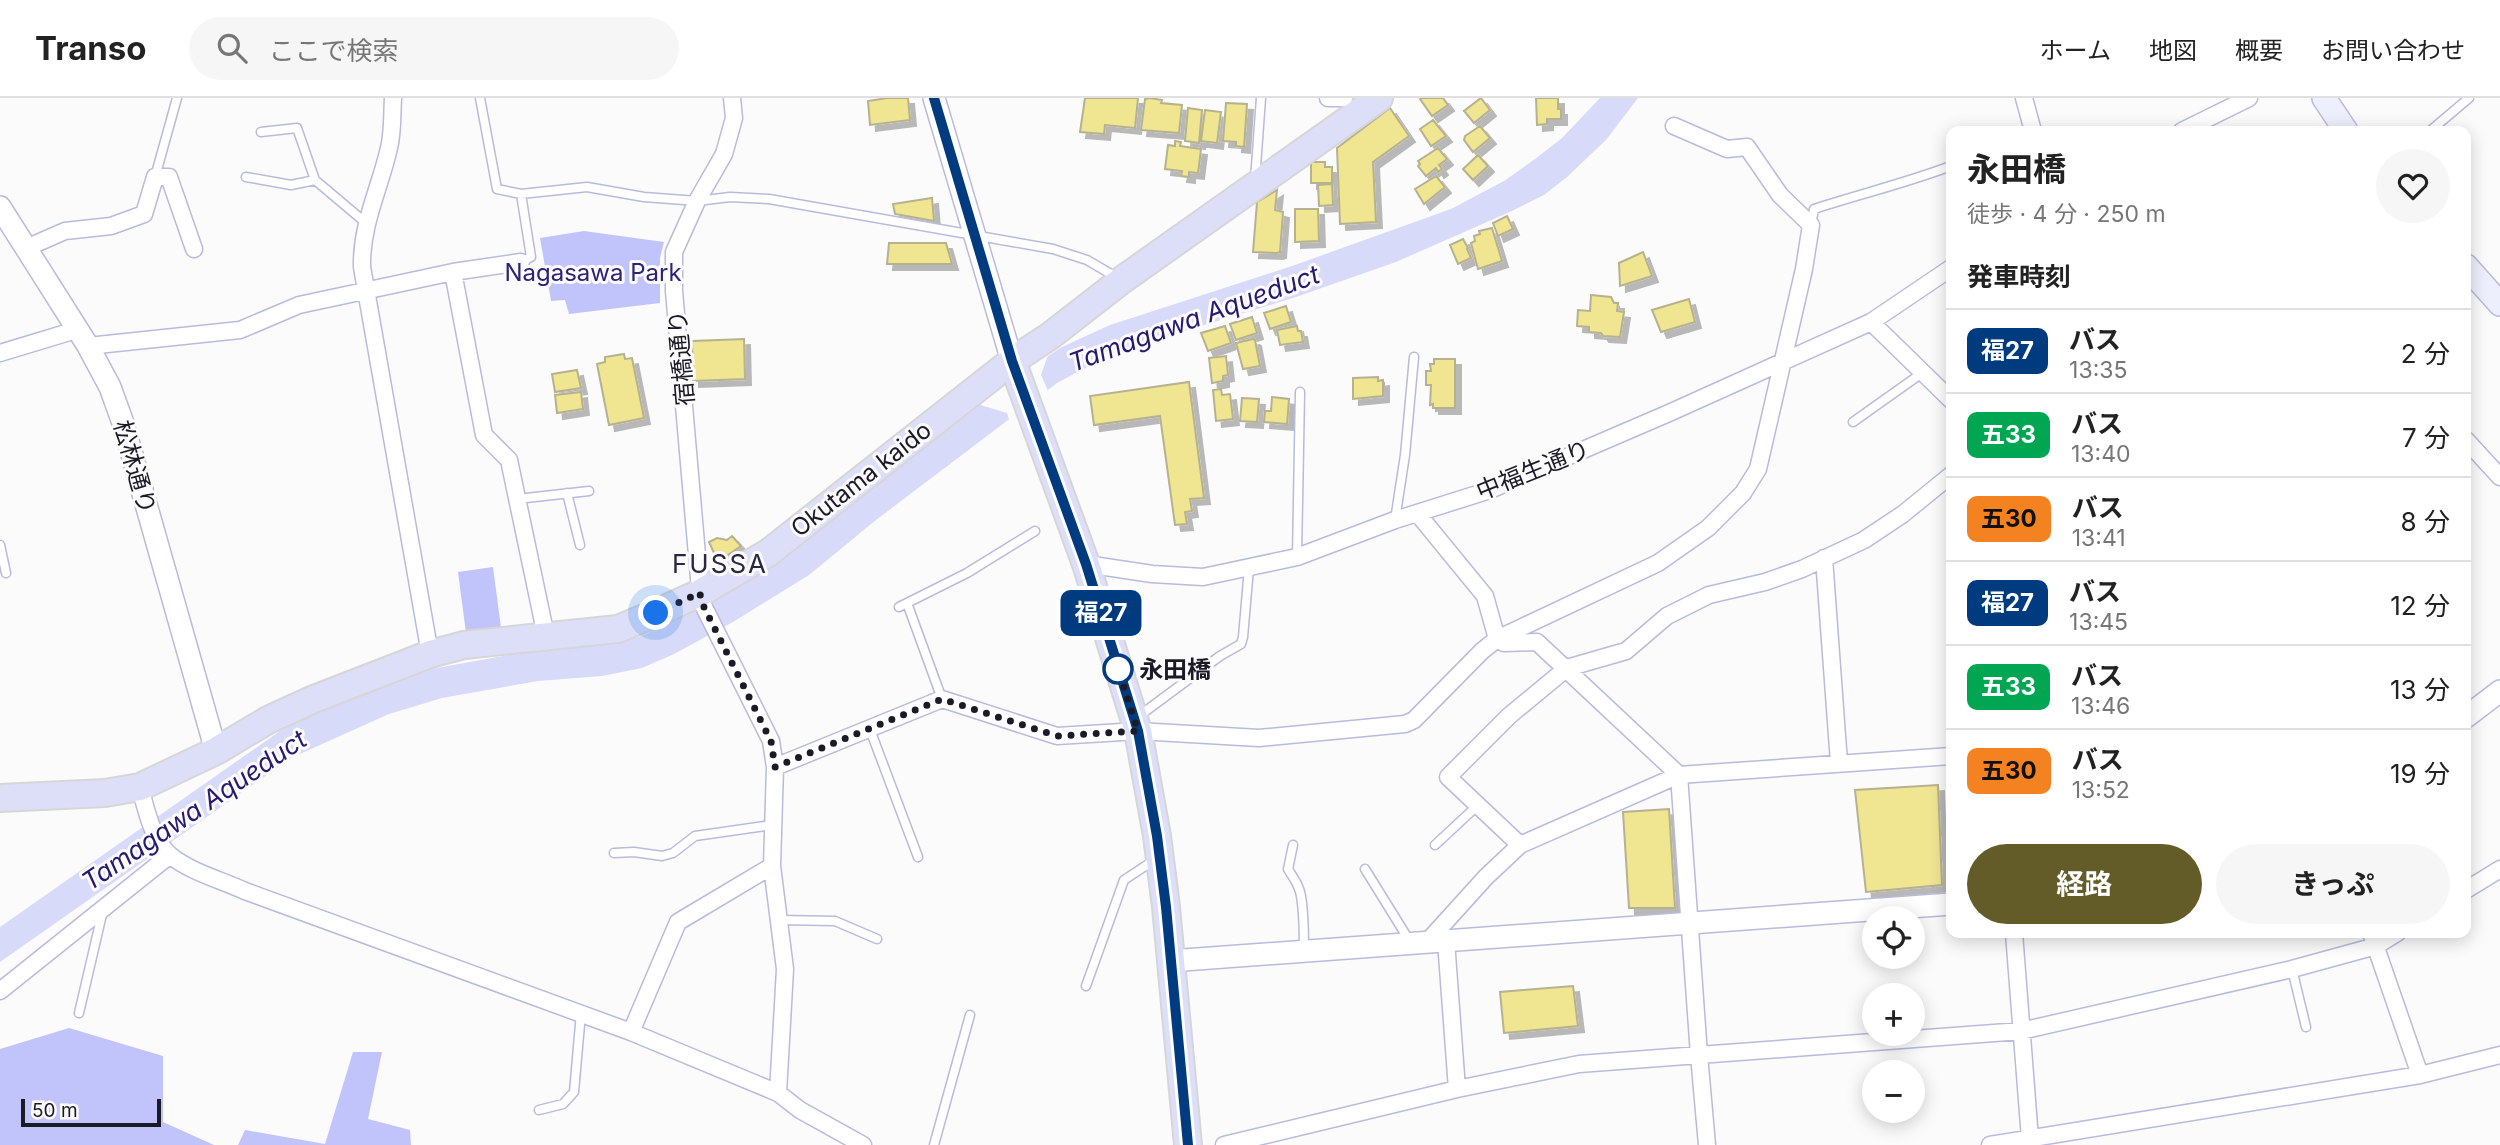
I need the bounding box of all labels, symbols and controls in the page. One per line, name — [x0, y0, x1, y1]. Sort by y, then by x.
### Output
search box — [189, 17, 679, 80]
text: Transo — [35, 28, 147, 68]
icon: search — [213, 29, 251, 67]
text: ここで検索 — [269, 35, 399, 66]
text: ホーム — [2040, 36, 2111, 65]
text: 地図 — [2149, 36, 2197, 65]
text: 概要 — [2235, 36, 2283, 65]
text: お問い合わせ — [2321, 36, 2465, 65]
text: 永田橋 — [1967, 149, 2066, 189]
button: heart — [2376, 149, 2450, 223]
text: 徒歩 · 4 分 · 250 m — [1967, 200, 2166, 228]
park label: Nagasawa Park — [504, 258, 682, 287]
water label: Tamagawa Aqueduct — [1064, 258, 1324, 378]
text: 発車時刻 — [1967, 261, 2071, 292]
street label: 宿橋通り — [662, 309, 700, 407]
text: バス — [2069, 324, 2121, 355]
text: 福27 — [1981, 336, 2034, 365]
text: 2 分 — [2401, 338, 2450, 369]
text: 13:35 — [2069, 356, 2127, 384]
text: バス — [2071, 408, 2123, 439]
street label: Okutama kaido — [785, 415, 937, 543]
street label: 松林通り — [108, 417, 162, 517]
text: 五33 — [1981, 420, 2036, 449]
text: 7 分 — [2402, 422, 2450, 453]
street label: 中福生通り — [1472, 434, 1594, 506]
text: 13:40 — [2071, 440, 2131, 468]
text: バス — [2072, 492, 2124, 523]
text: 五30 — [1981, 504, 2037, 533]
text: 8 分 — [2401, 506, 2450, 537]
text: 13:41 — [2072, 524, 2126, 552]
district label: FUSSA — [672, 548, 768, 579]
text: バス — [2069, 576, 2121, 607]
text: 福27 — [1981, 588, 2034, 617]
line badge: 福27 — [1061, 590, 1141, 636]
text: 12 分 — [2390, 590, 2450, 621]
your location — [638, 595, 673, 630]
text: 福27 — [1074, 598, 1128, 627]
text: 13:45 — [2069, 608, 2128, 636]
marker: 永田橋 — [1103, 654, 1133, 684]
place label: 永田橋 — [1139, 655, 1211, 684]
text: バス — [2071, 660, 2123, 691]
text: 五33 — [1981, 672, 2036, 701]
text: 13 分 — [2390, 674, 2450, 705]
text: 13:46 — [2071, 692, 2130, 720]
water label: Tamagawa Aqueduct — [76, 723, 313, 897]
text: バス — [2072, 744, 2124, 775]
text: 五30 — [1981, 756, 2037, 785]
text: 19 分 — [2390, 758, 2450, 789]
text: 13:52 — [2072, 776, 2130, 804]
button: 経路 — [1967, 844, 2202, 924]
button: きっぷ — [2216, 844, 2450, 924]
map controls — [1862, 906, 1925, 1123]
button: locate — [1862, 906, 1925, 969]
button: + — [1862, 983, 1925, 1046]
button: − — [1862, 1060, 1925, 1123]
scale bar — [21, 1096, 161, 1128]
text: 50 m — [32, 1099, 78, 1122]

